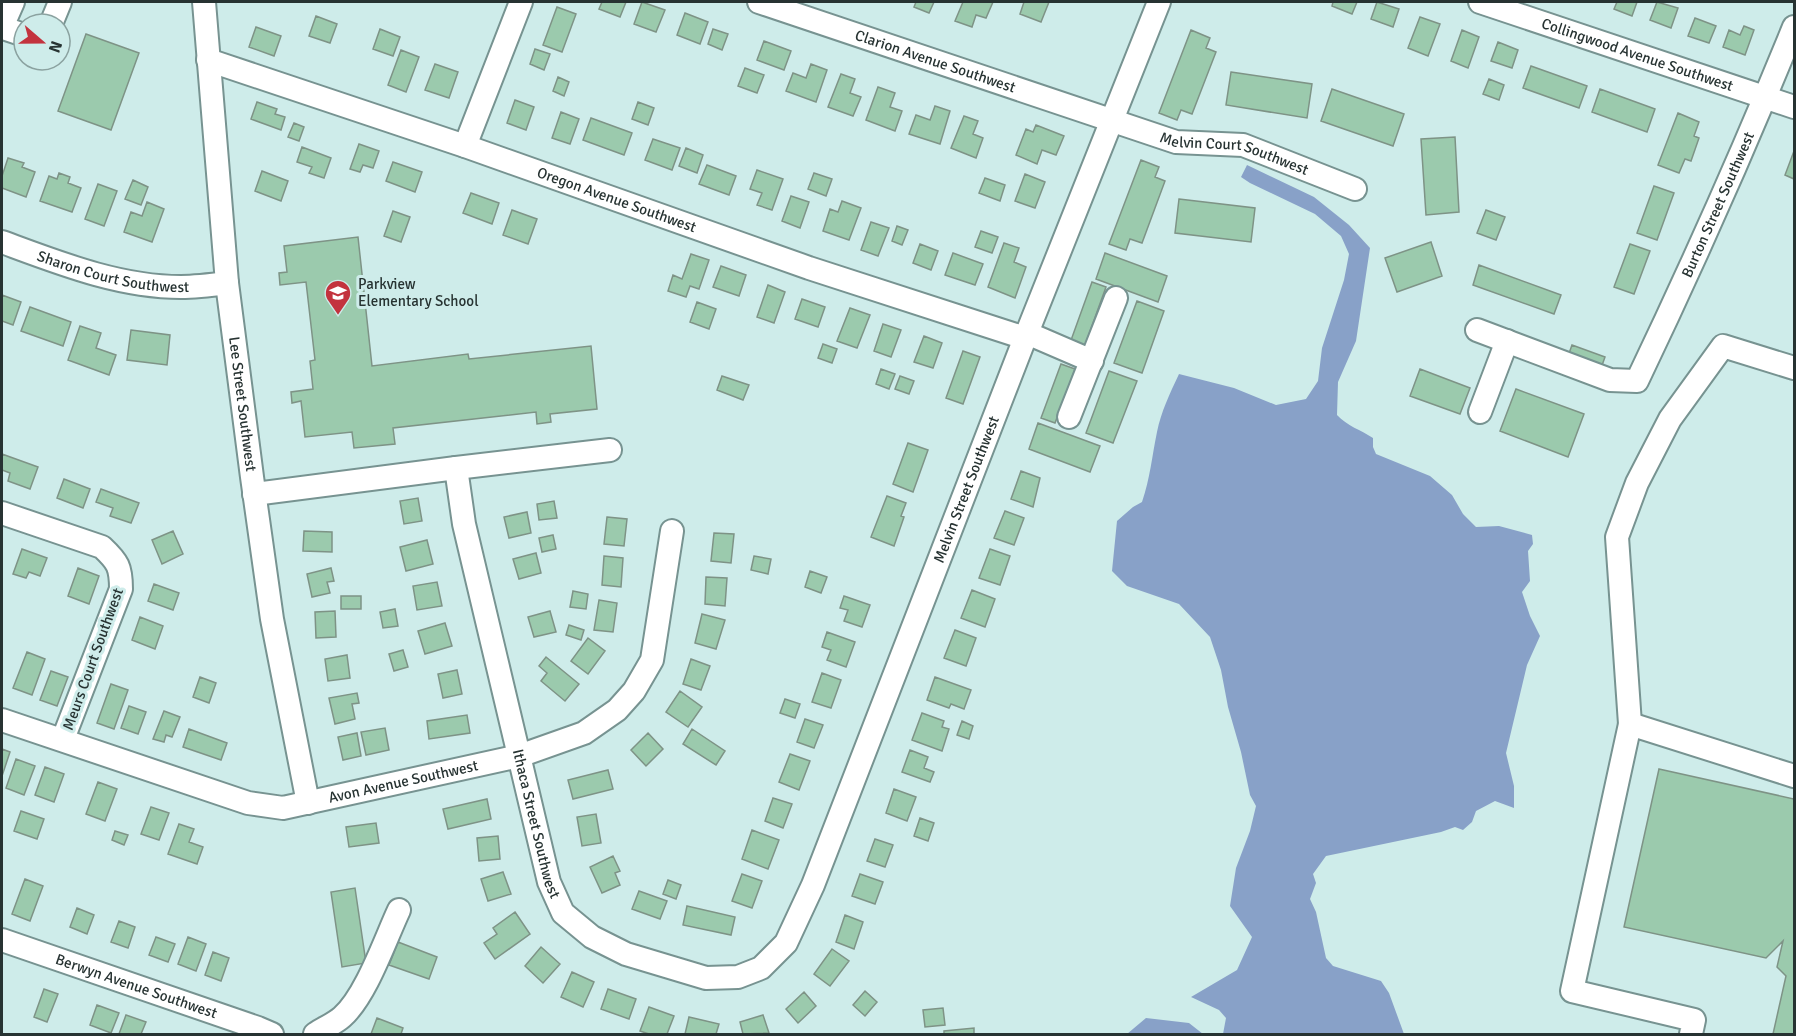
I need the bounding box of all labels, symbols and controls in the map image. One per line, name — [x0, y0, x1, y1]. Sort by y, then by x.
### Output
north arrow — [12, 12, 72, 72]
street label: Collingwood Avenue Southwest — [1539, 14, 1736, 95]
street label: Clarion Avenue Southwest — [853, 26, 1018, 96]
text: N — [44, 38, 66, 55]
street label: Melvin Court Southwest — [1158, 128, 1311, 179]
street label: Burton Street Southwest — [1678, 129, 1758, 280]
street label: Oregon Avenue Southwest — [535, 163, 699, 236]
street label: Sharon Court Southwest — [35, 247, 189, 296]
place label: Parkview Elementary School — [358, 275, 479, 310]
school or university icon: Parkview Elementary School — [323, 278, 353, 316]
street label: Lee Street Southwest — [225, 336, 260, 473]
street label: Melvin Street Southwest — [930, 413, 1003, 566]
street label: Meurs Court Southwest — [59, 585, 127, 733]
street label: Ithaca Street Southwest — [509, 747, 564, 901]
street label: Avon Avenue Southwest — [327, 756, 480, 807]
street label: Berwyn Avenue Southwest — [53, 950, 219, 1022]

